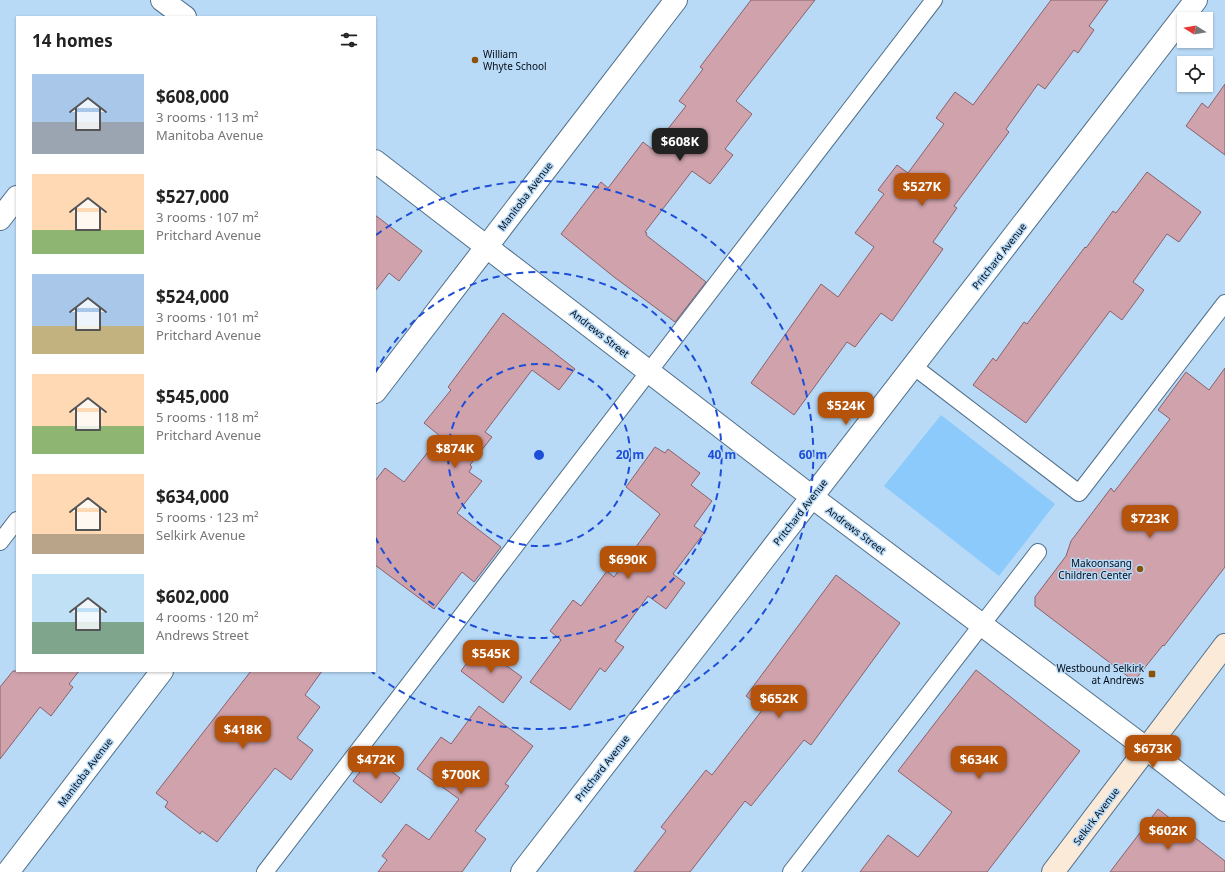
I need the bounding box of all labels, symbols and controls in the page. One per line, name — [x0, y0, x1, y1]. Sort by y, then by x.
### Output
north arrow — [1177, 12, 1213, 48]
map controls — [1177, 12, 1213, 92]
text: 14 homes — [32, 29, 113, 52]
icon: filters — [338, 29, 360, 51]
place label: William Whyte School — [483, 47, 547, 73]
marker: William Whyte School — [470, 55, 480, 65]
button: locate — [1177, 56, 1213, 92]
text: $608,000 — [156, 85, 229, 108]
icon: home — [64, 90, 112, 138]
text: 3 rooms · 113 m² — [156, 108, 259, 126]
text: Manitoba Avenue — [156, 126, 263, 144]
pin: $608K — [652, 128, 708, 162]
text: $608K — [661, 132, 699, 150]
street label: Manitoba Avenue — [495, 159, 556, 233]
pin: $527K — [894, 173, 950, 207]
text: $527K — [903, 177, 941, 195]
text: $527,000 — [156, 185, 229, 208]
icon: home — [64, 190, 112, 238]
text: 3 rooms · 107 m² — [156, 208, 259, 226]
street label: Pritchard Avenue — [969, 220, 1030, 292]
text: Pritchard Avenue — [156, 226, 261, 244]
text: $524,000 — [156, 285, 229, 308]
icon: home — [64, 290, 112, 338]
street label: Andrews Street — [568, 306, 633, 361]
text: 3 rooms · 101 m² — [156, 308, 259, 326]
text: Pritchard Avenue — [156, 326, 261, 344]
text: $545,000 — [156, 385, 229, 408]
icon: home — [64, 390, 112, 438]
pin: $524K — [818, 392, 874, 426]
text: $524K — [827, 396, 865, 414]
text: 5 rooms · 118 m² — [156, 408, 259, 426]
text: Pritchard Avenue — [156, 426, 261, 444]
pin: $874K — [427, 435, 483, 469]
text: $874K — [436, 439, 474, 457]
text: 20 m — [616, 446, 644, 463]
text: 40 m — [708, 446, 736, 463]
text: 60 m — [799, 446, 827, 463]
centre of rings — [532, 448, 546, 462]
street label: Pritchard Avenue — [770, 476, 831, 548]
text: $634,000 — [156, 485, 229, 508]
icon: home — [64, 490, 112, 538]
street label: Andrews Street — [823, 503, 889, 557]
pin: $723K — [1122, 505, 1178, 539]
text: 5 rooms · 123 m² — [156, 508, 259, 526]
text: $723K — [1131, 509, 1169, 527]
text: Selkirk Avenue — [156, 526, 245, 544]
pin: $690K — [600, 546, 656, 580]
text: $690K — [609, 550, 647, 568]
place label: Makoonsang Children Center — [1058, 556, 1132, 582]
marker: Makoonsang Children Center — [1135, 564, 1145, 574]
text: $602,000 — [156, 585, 229, 608]
icon: home — [64, 590, 112, 638]
text: 4 rooms · 120 m² — [156, 608, 259, 626]
text: Andrews Street — [156, 626, 249, 644]
pin: $545K — [463, 640, 519, 674]
text: $545K — [472, 644, 510, 662]
place label: Westbound Selkirk at Andrews — [1056, 661, 1145, 687]
marker: Westbound Selkirk at Andrews — [1147, 669, 1157, 679]
pin: $652K — [751, 685, 807, 719]
text: $652K — [760, 689, 798, 707]
pin: $418K — [215, 716, 271, 750]
text: $418K — [224, 720, 262, 738]
street label: Pritchard Avenue — [572, 732, 633, 804]
street label: Manitoba Avenue — [55, 735, 116, 809]
pin: $673K — [1125, 735, 1181, 769]
text: $673K — [1134, 739, 1172, 757]
pin: $472K — [348, 746, 404, 780]
pin: $634K — [951, 746, 1007, 780]
text: $472K — [357, 750, 395, 768]
text: $634K — [960, 750, 998, 768]
pin: $700K — [433, 761, 489, 795]
text: $700K — [442, 765, 480, 783]
street label: Selkirk Avenue — [1070, 784, 1123, 848]
pin: $602K — [1140, 817, 1196, 851]
text: $602K — [1149, 821, 1187, 839]

